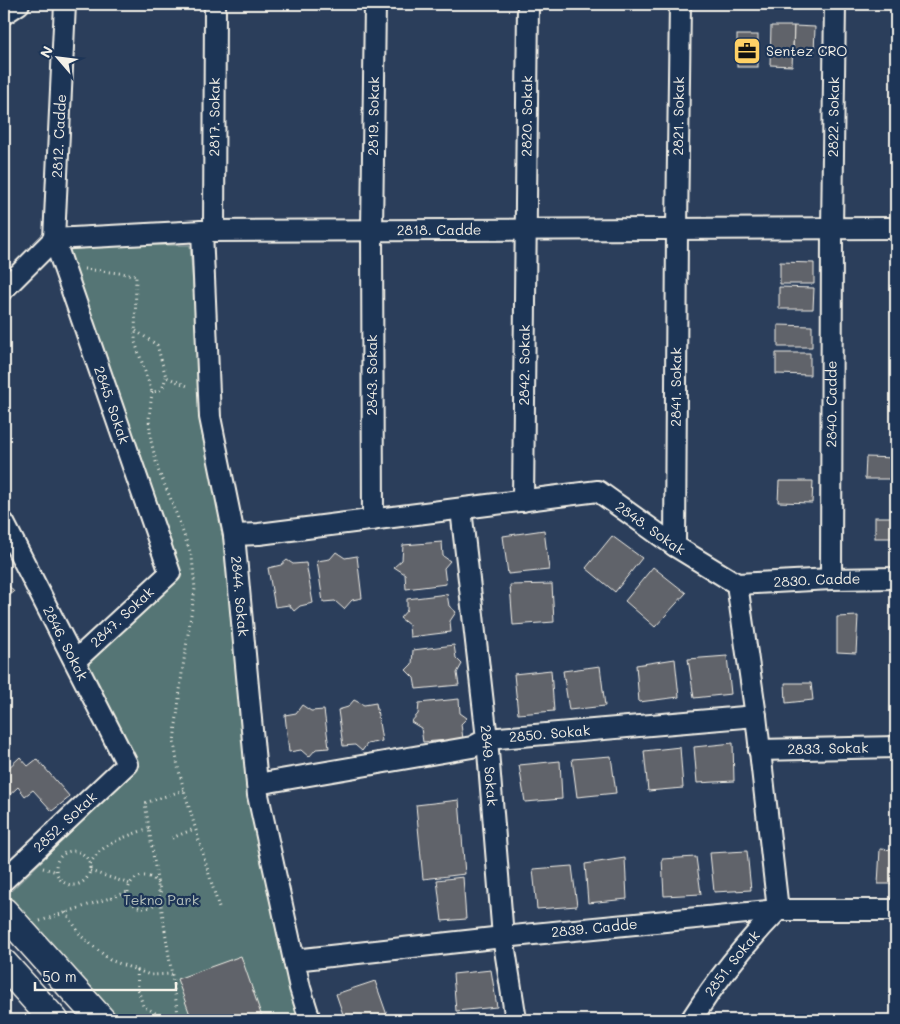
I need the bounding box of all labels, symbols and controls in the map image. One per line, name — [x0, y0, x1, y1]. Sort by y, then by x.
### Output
north arrow — [32, 32, 82, 82]
office icon: Sentez CRO — [732, 36, 762, 66]
place label: Sentez CRO — [766, 41, 847, 60]
text: N — [35, 43, 57, 61]
street label: 2820. Sokak — [516, 75, 536, 157]
street label: 2819. Sokak — [363, 76, 383, 156]
street label: 2821. Sokak — [668, 76, 688, 156]
street label: 2822. Sokak — [823, 77, 843, 157]
street label: 2817. Sokak — [204, 78, 224, 156]
street label: 2812. Cadde — [47, 93, 70, 178]
street label: 2818. Cadde — [397, 220, 482, 239]
street label: 2842. Sokak — [514, 325, 534, 405]
street label: 2843. Sokak — [362, 334, 381, 416]
street label: 2841. Sokak — [666, 347, 685, 427]
street label: 2840. Cadde — [821, 360, 841, 448]
street label: 2845. Sokak — [90, 363, 134, 446]
street label: 2848. Sokak — [612, 497, 689, 559]
street label: 2844. Sokak — [227, 555, 253, 637]
street label: 2830. Cadde — [773, 569, 860, 591]
street label: 2847. Sokak — [86, 582, 158, 651]
street label: 2846. Sokak — [39, 602, 93, 684]
street label: 2850. Sokak — [508, 720, 591, 746]
street label: 2849. Sokak — [476, 724, 502, 807]
street label: 2833. Sokak — [787, 738, 869, 758]
street label: 2852. Sokak — [29, 787, 101, 856]
park label: Tekno Park — [123, 890, 199, 909]
street label: 2839. Cadde — [550, 914, 638, 941]
street label: 2851. Sokak — [700, 926, 764, 1000]
scale bar — [35, 959, 176, 991]
text: 50 m — [42, 966, 77, 986]

